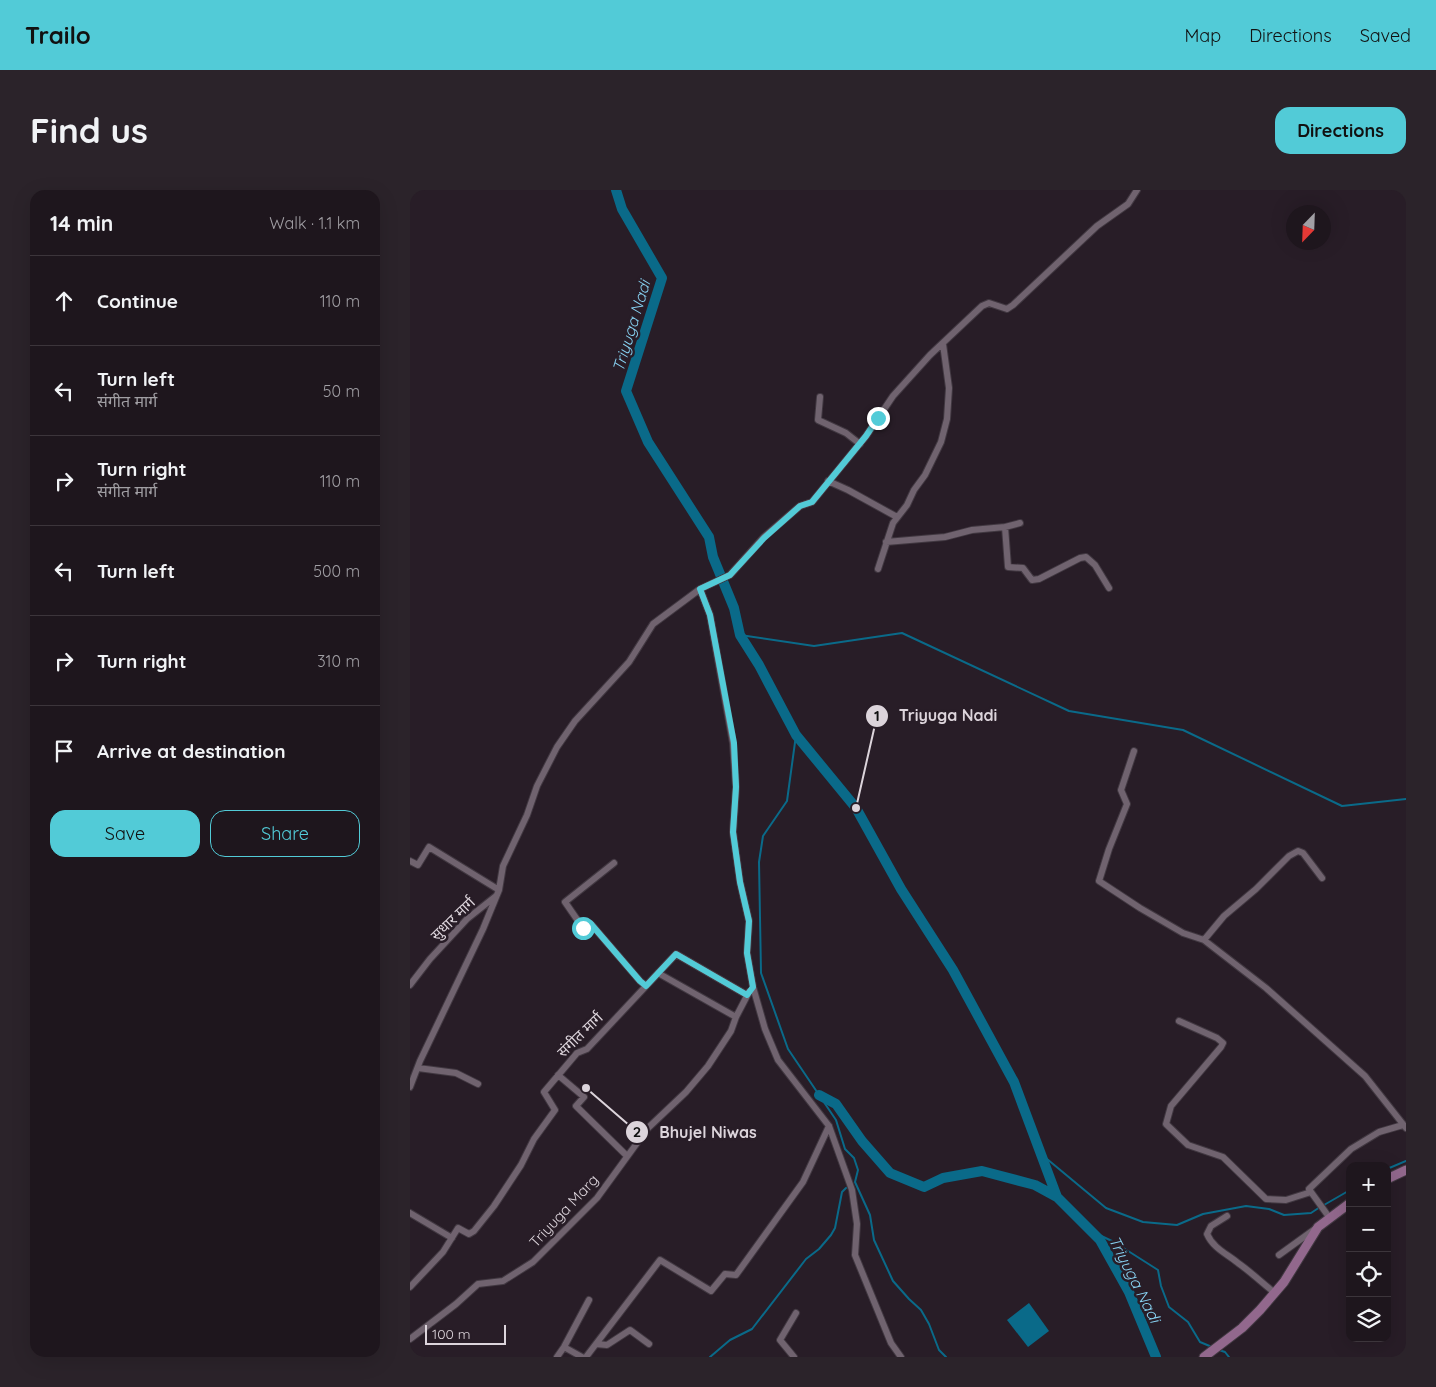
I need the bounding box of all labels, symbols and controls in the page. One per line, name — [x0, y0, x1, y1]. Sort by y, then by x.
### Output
text: Trailo — [25, 20, 91, 50]
text: Map — [1184, 24, 1221, 47]
text: Directions — [1249, 24, 1332, 47]
text: Saved — [1360, 24, 1411, 47]
button: Directions — [1275, 107, 1406, 154]
text: Find us — [30, 108, 148, 152]
north arrow — [1286, 205, 1331, 250]
text: 14 min — [50, 210, 113, 236]
text: Walk · 1.1 km — [269, 213, 360, 233]
water label: Triyuga Nadi — [608, 276, 655, 374]
icon: ahead — [50, 287, 78, 315]
text: Continue — [97, 289, 178, 313]
text: 110 m — [320, 291, 360, 311]
text: Turn left — [97, 367, 175, 391]
icon: left — [50, 377, 78, 405]
text: 50 m — [323, 381, 360, 401]
text: संगीत मार्ग — [97, 391, 157, 411]
route end — [867, 407, 890, 430]
text: Turn right — [97, 457, 186, 481]
icon: right — [50, 467, 78, 495]
text: 110 m — [320, 471, 360, 491]
text: संगीत मार्ग — [97, 481, 157, 501]
icon: left — [50, 557, 78, 585]
text: Turn left — [97, 559, 175, 583]
text: 500 m — [313, 561, 360, 581]
icon: right — [50, 647, 78, 675]
text: Turn right — [97, 649, 186, 673]
text: 310 m — [317, 651, 360, 671]
callout: Triyuga Nadi — [864, 700, 1008, 731]
text: Triyuga Nadi — [899, 705, 997, 725]
text: 1 — [874, 706, 880, 725]
icon: arrive — [50, 737, 78, 765]
text: Arrive at destination — [97, 739, 286, 763]
button: Save — [50, 810, 200, 857]
button: Share — [210, 810, 360, 857]
street label: सुधार मार्ग — [426, 892, 480, 945]
route start — [572, 917, 595, 940]
street label: संगीत मार्ग — [553, 1008, 607, 1061]
callout: Bhujel Niwas — [624, 1117, 767, 1148]
text: 2 — [633, 1122, 641, 1141]
text: Bhujel Niwas — [659, 1122, 757, 1142]
map controls — [1346, 1162, 1391, 1342]
button: + — [1346, 1162, 1391, 1207]
street label: Triyuga Marg — [525, 1170, 602, 1251]
button: − — [1346, 1207, 1391, 1252]
water label: Triyuga Nadi — [1105, 1232, 1166, 1327]
button: locate — [1346, 1252, 1391, 1297]
button: layers — [1346, 1297, 1391, 1342]
scale bar — [425, 1322, 506, 1345]
text: 100 m — [432, 1325, 470, 1343]

